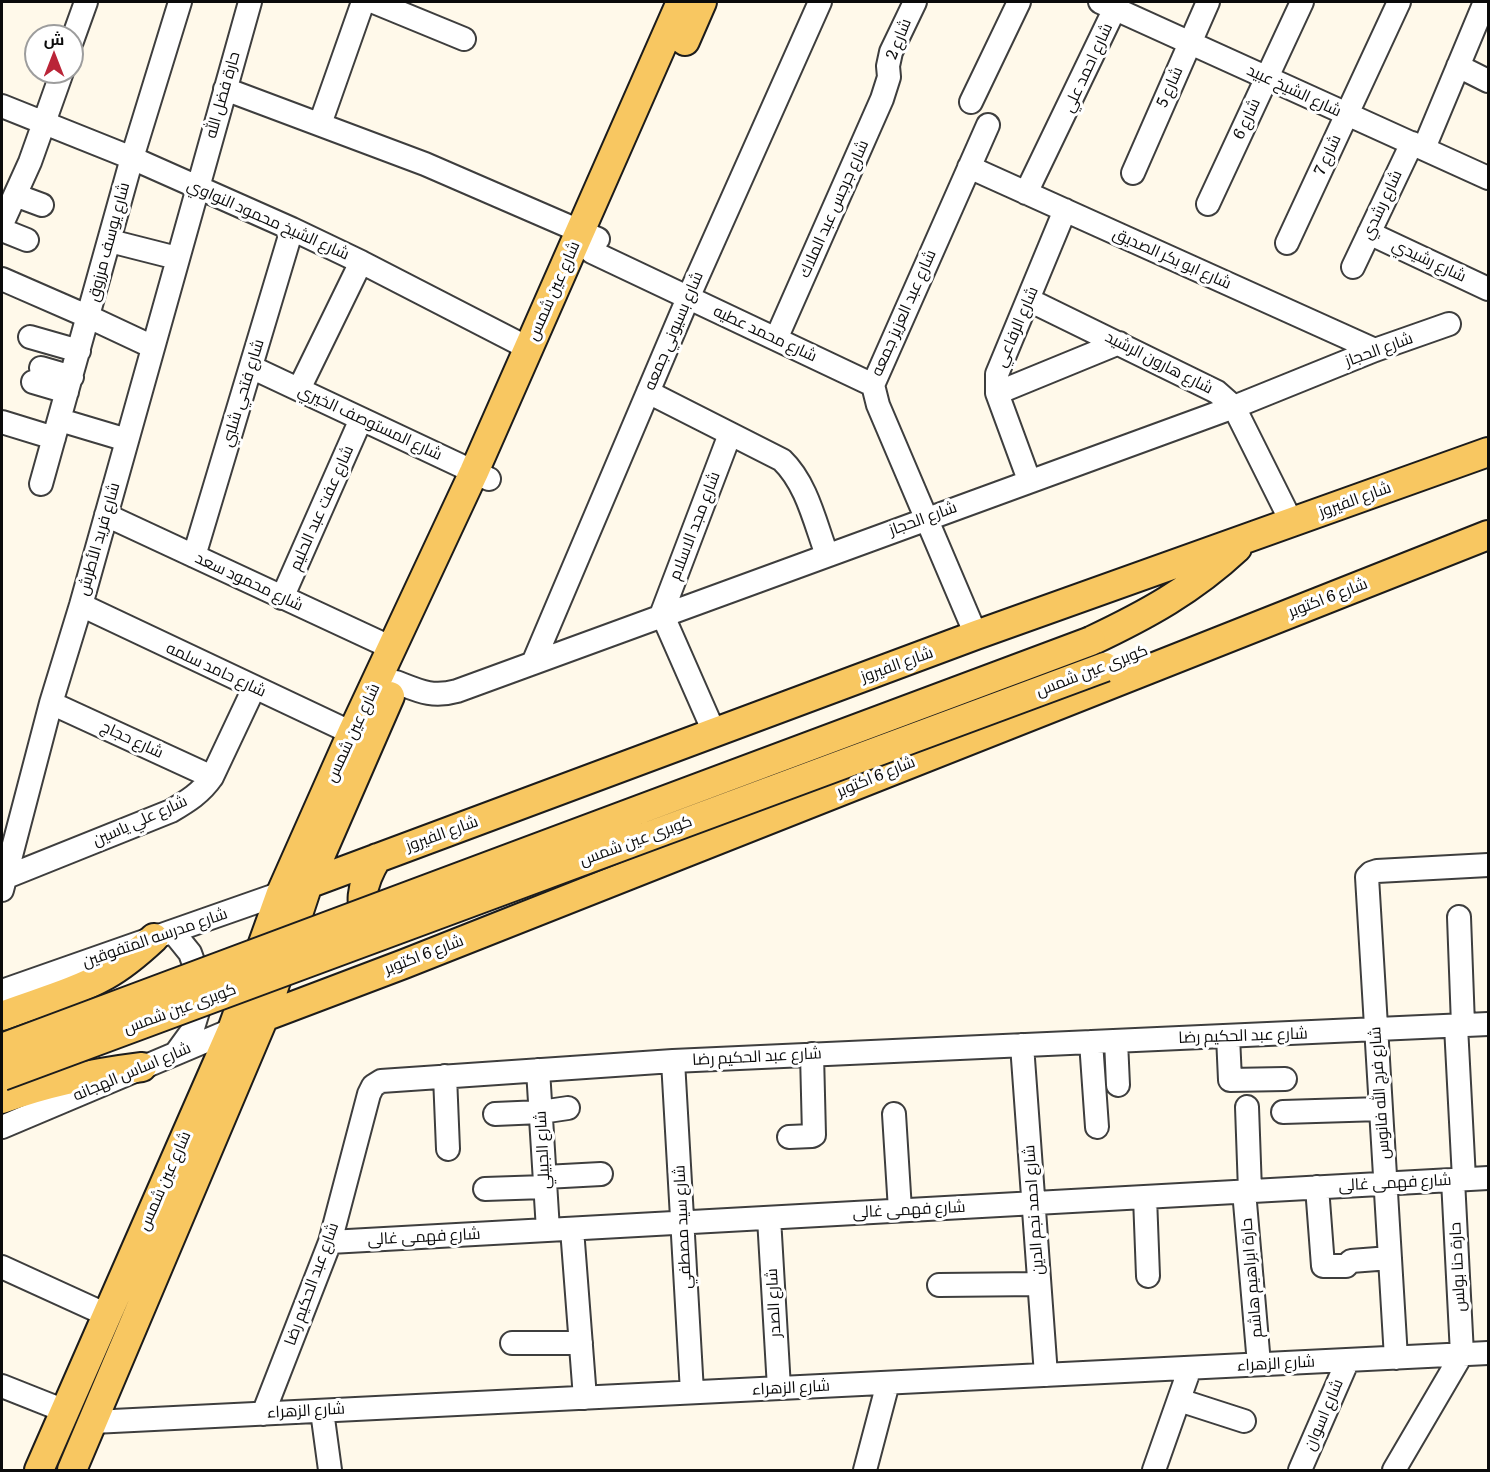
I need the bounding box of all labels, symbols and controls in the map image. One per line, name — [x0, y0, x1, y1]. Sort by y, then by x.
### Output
street label: شارع 2 — [882, 16, 916, 62]
street label: شارع احمد علي — [1059, 20, 1117, 116]
north arrow — [24, 24, 84, 84]
text: ش — [44, 26, 64, 50]
street label: حارة فضل الله — [201, 49, 245, 141]
street label: شارع الشيخ عبيد — [1244, 61, 1344, 121]
street label: شارع 5 — [1153, 64, 1187, 110]
street label: شارع 6 — [1229, 96, 1265, 142]
street label: شارع 7 — [1310, 132, 1346, 178]
street label: شارع جرجس عبد الملاك — [795, 137, 873, 281]
street label: شارع رشدي — [1358, 167, 1406, 243]
street label: شارع الشيخ محمود النواوي — [184, 176, 352, 264]
street label: شارع يوسف مرزوق — [84, 180, 134, 304]
street label: شارع ابو بكر الصديق — [1110, 224, 1234, 294]
street label: شارع رشيدي — [1389, 236, 1469, 286]
street label: شارع عين شمس — [524, 238, 584, 344]
street label: شارع عبد العزيز جمعه — [867, 247, 941, 379]
street label: شارع بسيوني جمعه — [640, 269, 708, 393]
street label: شارع الرفاعي — [991, 284, 1043, 370]
street label: شارع محمد عطيه — [710, 302, 820, 366]
street label: شارع هارون الرشيد — [1102, 328, 1216, 398]
street label: شارع الحجاز — [1342, 329, 1416, 371]
street label: شارع فتحي شلبي — [218, 337, 268, 449]
street label: شارع المستوصف الخيري — [295, 381, 445, 465]
street label: شارع عفت عبد الحليم — [286, 443, 358, 573]
street label: شارع مجد الاسلام — [666, 469, 724, 583]
street label: شارع الفيروز — [1316, 478, 1394, 522]
street label: شارع فريد الأطرش — [74, 480, 124, 598]
street label: شارع الحجاز — [886, 498, 960, 540]
street label: شارع محمود سعد — [192, 549, 306, 615]
street label: شارع 6 اكتوبر — [1286, 574, 1370, 622]
street label: شارع حامد سلمه — [163, 638, 269, 702]
street label: كوبرى عين شمس — [1033, 641, 1151, 701]
street label: شارع الفيروز — [858, 643, 936, 687]
street label: شارع عين شمس — [322, 681, 384, 785]
street label: شارع حجاج — [98, 717, 166, 763]
street label: شارع 6 اكتوبر — [834, 752, 918, 802]
street label: شارع علي ياسين — [90, 792, 190, 850]
street label: شارع الفيروز — [403, 812, 481, 856]
street label: كوبرى عين شمس — [577, 812, 695, 870]
street label: شارع مدرسه المتفوقين — [80, 904, 230, 972]
street label: شارع 6 اكتوبر — [382, 931, 466, 979]
street label: كوبرى عين شمس — [121, 980, 239, 1038]
street label: شارع عبد الحكيم رضا — [1178, 1024, 1308, 1048]
street label: شارع فرج الله فانوس — [1366, 1026, 1394, 1160]
street label: شارع اساس الهجانه — [70, 1039, 194, 1105]
street label: شارع عبد الحكيم رضا — [692, 1044, 822, 1070]
street label: شارع الجبيلي — [531, 1110, 555, 1190]
street label: شارع عين شمس — [135, 1128, 195, 1234]
street label: شارع احمد نجم الدين — [1020, 1144, 1048, 1276]
street label: شارع سيد مصطفي — [670, 1165, 696, 1289]
street label: شارع فهمى غالى — [1338, 1170, 1452, 1196]
street label: شارع فهمى غالى — [852, 1197, 966, 1223]
street label: حارة ابراهيم هاشم — [1237, 1217, 1267, 1339]
street label: شارع عبد الحكيم رضا — [281, 1220, 343, 1348]
street label: حارة حنا بولس — [1446, 1222, 1470, 1312]
street label: شارع فهمى غالى — [367, 1224, 481, 1250]
street label: شارع الصدر — [763, 1268, 785, 1338]
street label: شارع الزهراء — [1236, 1352, 1316, 1376]
street label: شارع الزهراء — [751, 1376, 831, 1400]
street label: شارع اسوان — [1300, 1376, 1348, 1454]
street label: شارع الزهراء — [266, 1399, 346, 1423]

